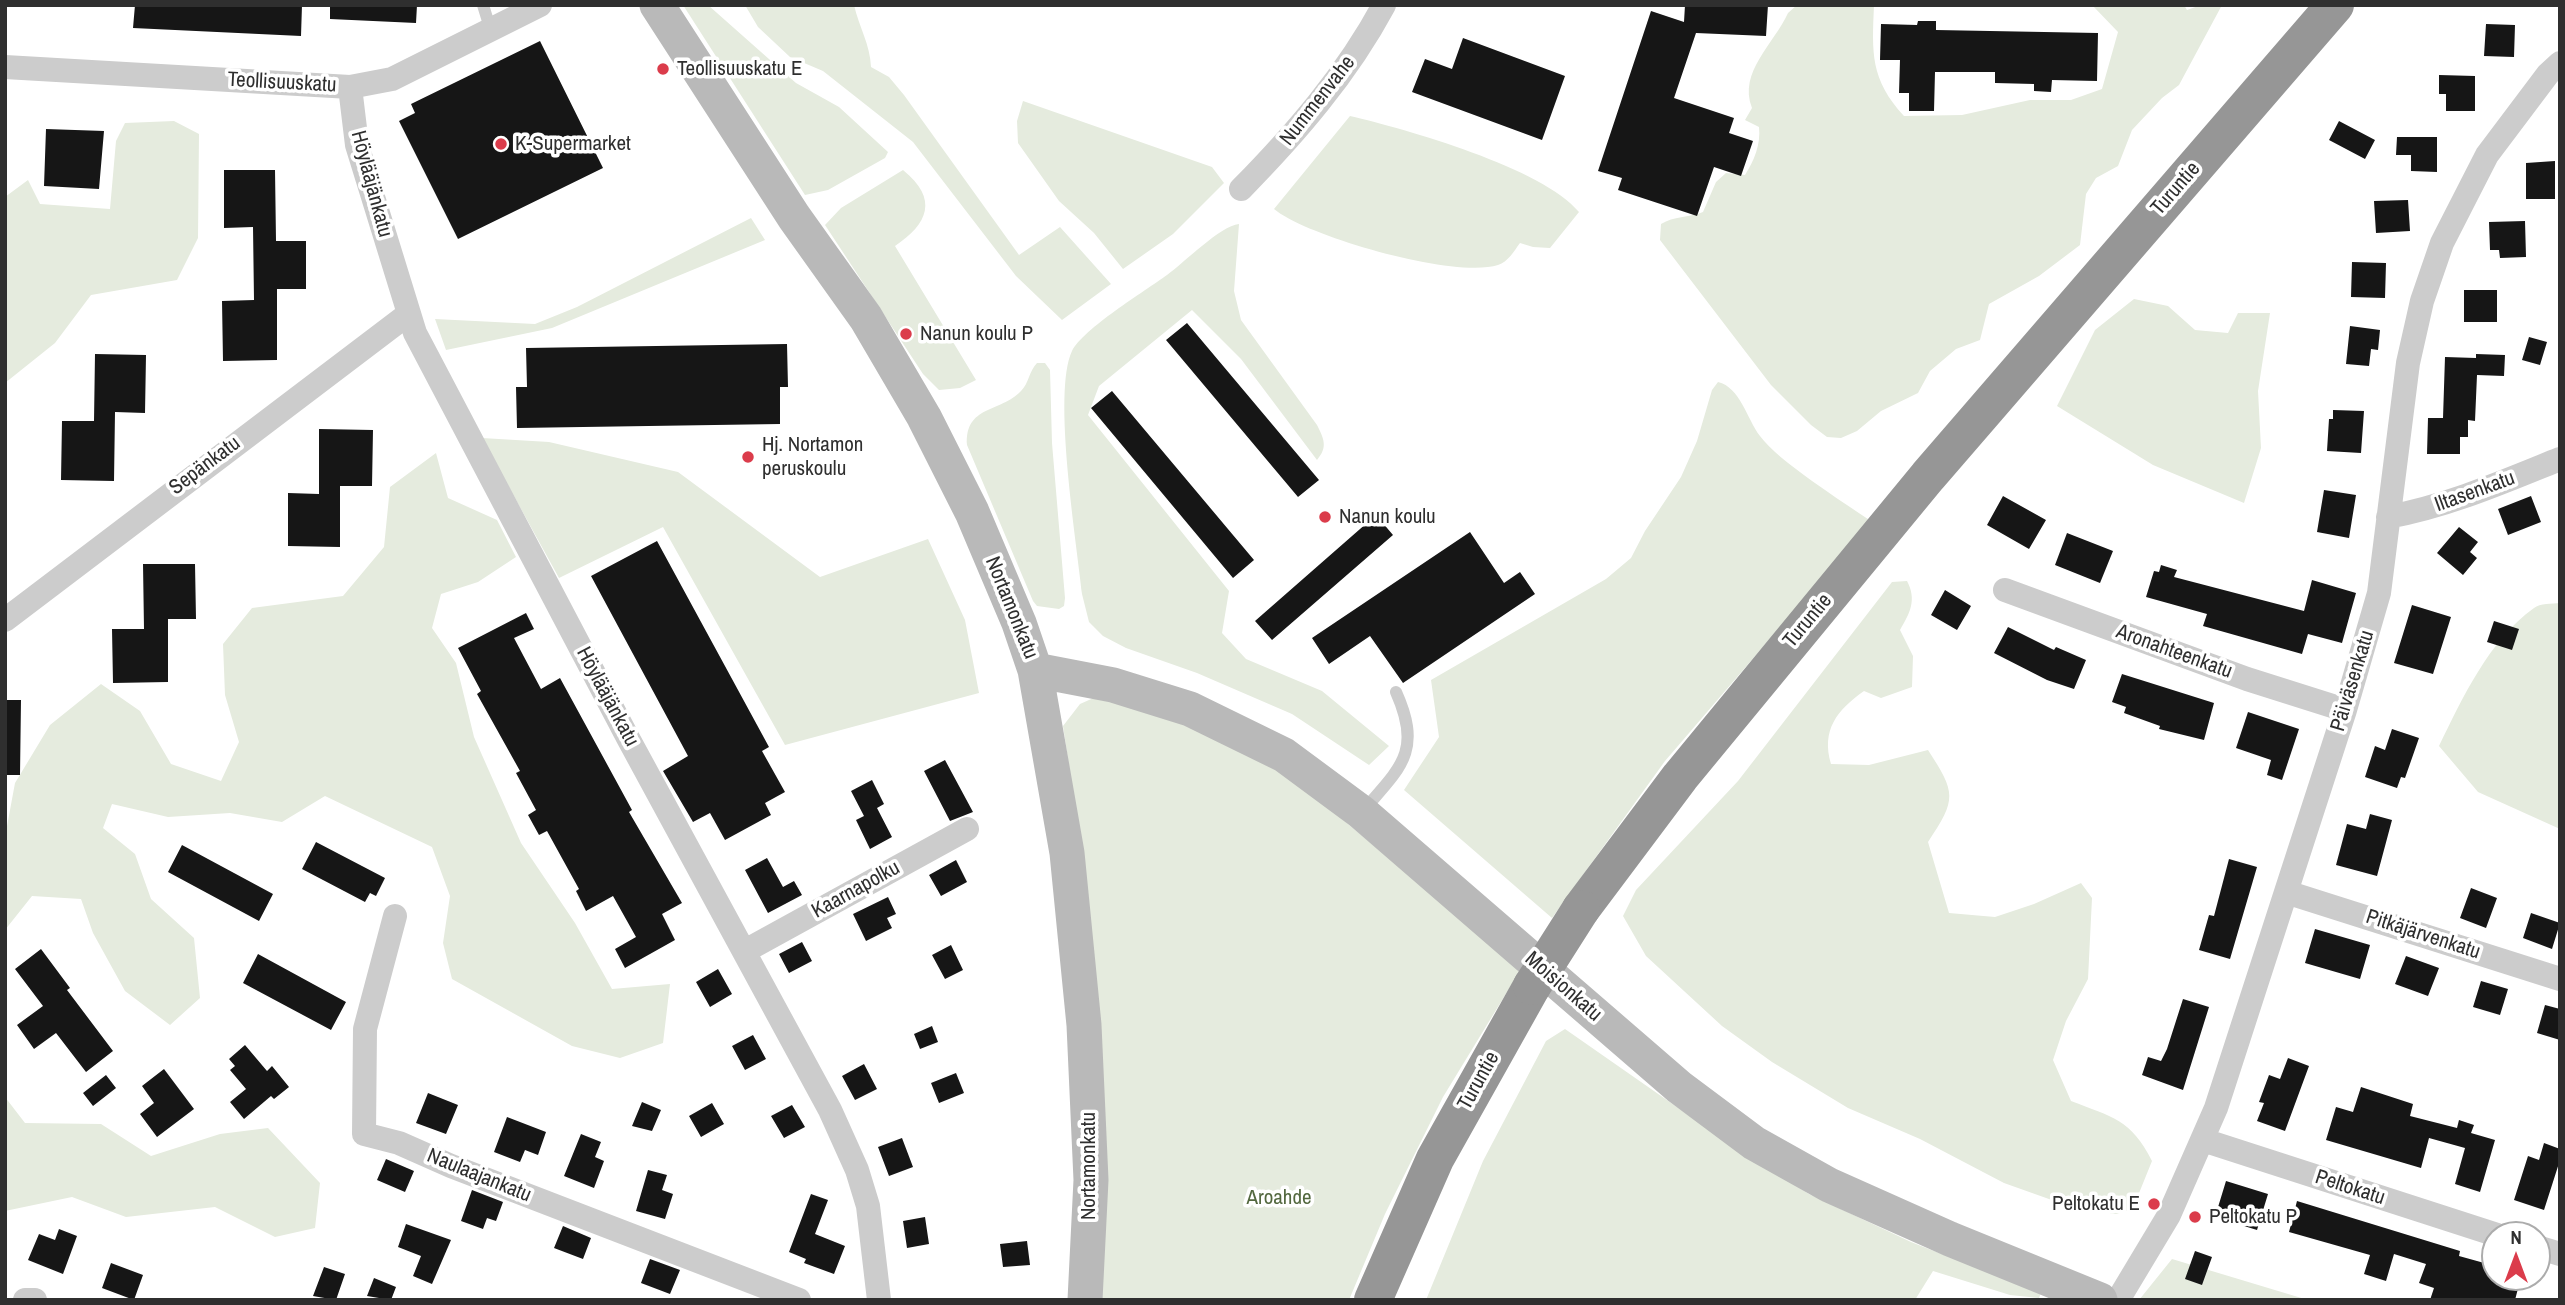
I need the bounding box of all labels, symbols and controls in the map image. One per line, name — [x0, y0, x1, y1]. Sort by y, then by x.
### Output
street label: Nummenvahe — [1275, 51, 1361, 151]
place label: Teollisuuskatu E — [677, 56, 802, 82]
marker: Teollisuuskatu E — [655, 61, 671, 77]
street label: Teollisuuskatu — [227, 68, 337, 98]
street label: Höylääjänkatu — [345, 128, 397, 240]
place label: K-Supermarket — [515, 131, 631, 157]
marker: K-Supermarket — [493, 136, 509, 152]
street label: Turuntie — [2146, 157, 2206, 221]
place label: Nanun koulu P — [920, 321, 1033, 347]
marker: Nanun koulu P — [898, 326, 914, 342]
street label: Sepänkatu — [165, 431, 245, 501]
place label: Hj. Nortamon peruskoulu — [762, 432, 863, 482]
marker: Hj. Nortamon peruskoulu — [740, 449, 756, 465]
street label: Iltasenkatu — [2432, 466, 2518, 518]
place label: Nanun koulu — [1339, 504, 1436, 530]
marker: Nanun koulu — [1317, 509, 1333, 525]
street label: Nortamonkatu — [979, 553, 1043, 663]
street label: Turuntie — [1778, 589, 1838, 653]
street label: Aronahteenkatu — [2113, 619, 2235, 685]
street label: Päiväsenkatu — [2326, 627, 2380, 735]
street label: Höylääjänkatu — [570, 643, 644, 751]
street label: Kaarnapolku — [808, 856, 904, 924]
street label: Pitkäjärvenkatu — [2363, 905, 2483, 965]
street label: Moisionkatu — [1519, 947, 1607, 1027]
street label: Turuntie — [1453, 1047, 1505, 1115]
street label: Nortamonkatu — [1076, 1112, 1102, 1220]
street label: Naulaajankatu — [423, 1144, 535, 1208]
street label: Peltokatu — [2312, 1165, 2388, 1211]
park label: Aroahde — [1246, 1185, 1312, 1211]
place label: Peltokatu E — [2052, 1191, 2140, 1217]
marker: Peltokatu E — [2146, 1196, 2162, 1212]
place label: Peltokatu P — [2209, 1204, 2297, 1230]
marker: Peltokatu P — [2187, 1209, 2203, 1225]
north arrow — [2481, 1221, 2551, 1291]
text: N — [2510, 1224, 2522, 1250]

